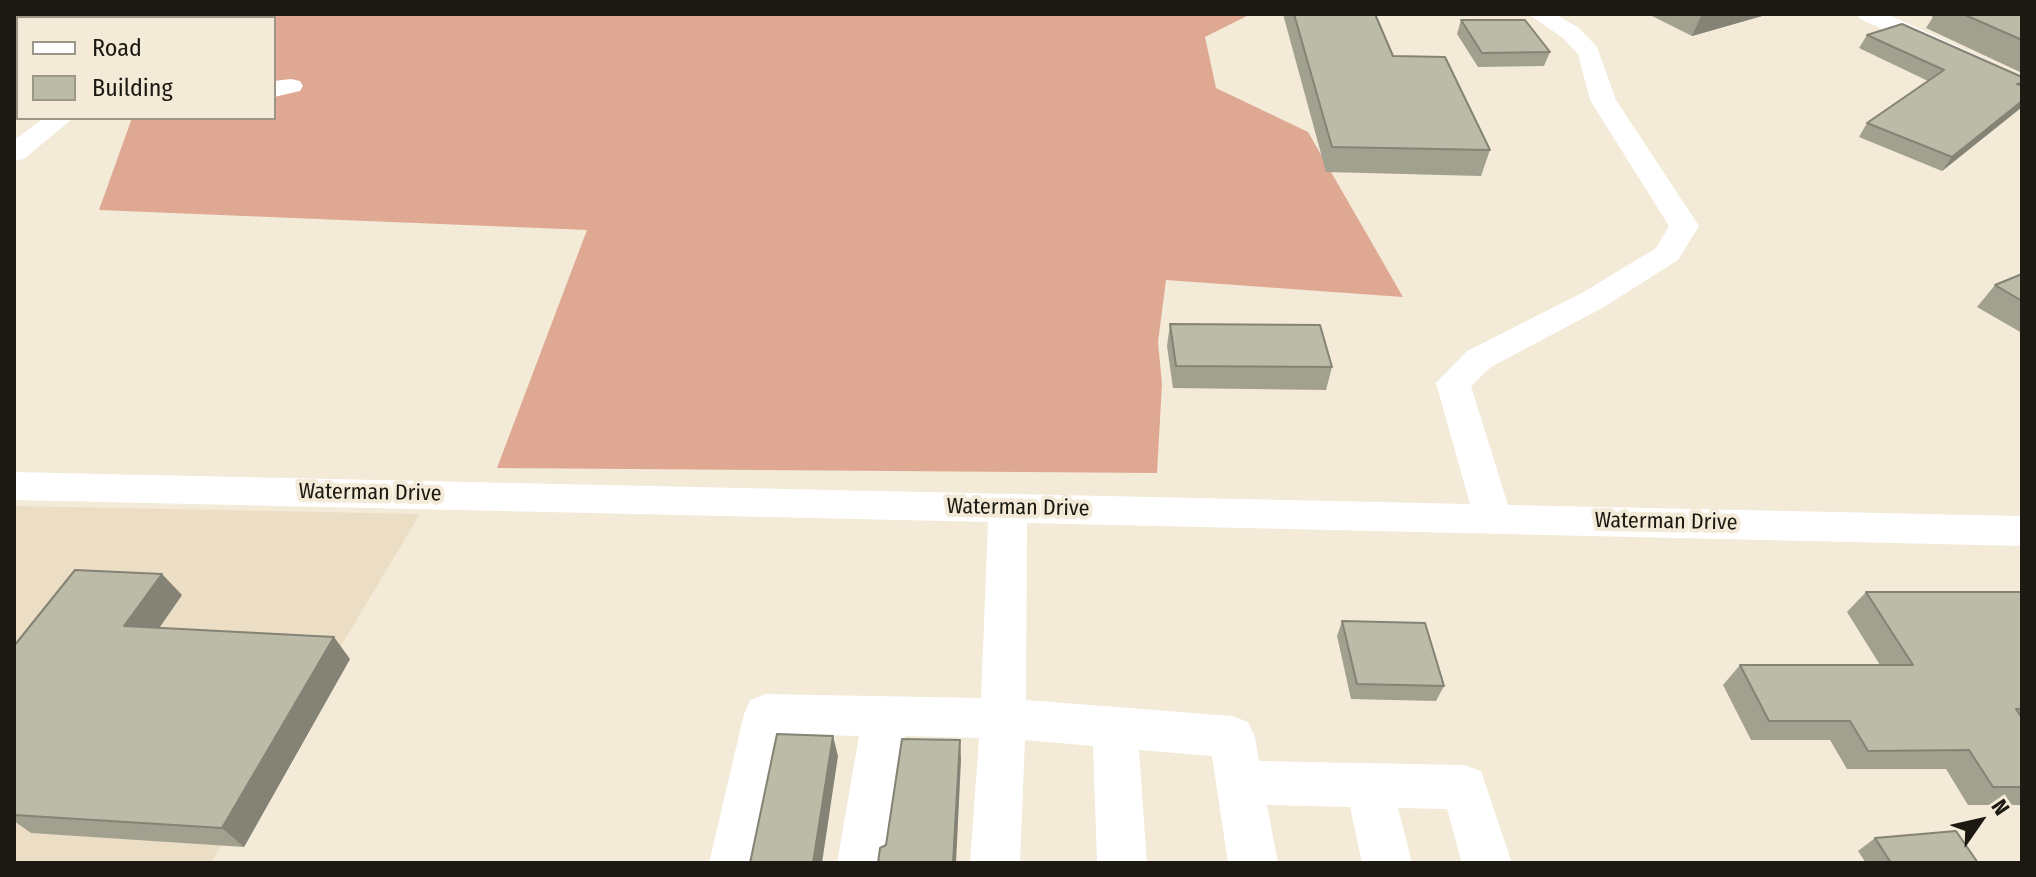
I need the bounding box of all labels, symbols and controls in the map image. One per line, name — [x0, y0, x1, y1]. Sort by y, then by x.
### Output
legend — [16, 16, 276, 120]
text: Road — [92, 34, 142, 62]
text: Building — [92, 74, 173, 102]
street label: Waterman Drive — [298, 479, 442, 507]
street label: Waterman Drive — [946, 494, 1090, 522]
street label: Waterman Drive — [1594, 508, 1738, 536]
north arrow — [1940, 781, 2020, 861]
text: N — [1985, 794, 2015, 820]

